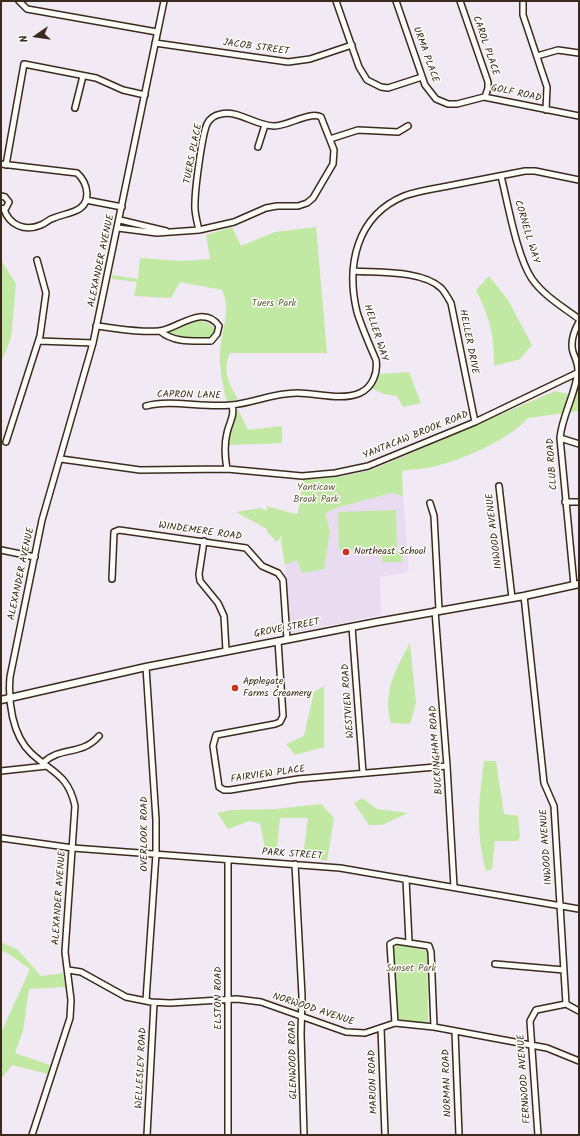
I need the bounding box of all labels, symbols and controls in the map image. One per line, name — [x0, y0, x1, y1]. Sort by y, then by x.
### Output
street label: CAROL PLACE — [469, 15, 501, 77]
north arrow — [16, 16, 56, 56]
street label: URMA PLACE — [409, 25, 441, 85]
text: N — [15, 33, 34, 44]
street label: JACOB STREET — [222, 37, 290, 59]
street label: GOLF ROAD — [490, 83, 542, 105]
street label: TUERS PLACE — [182, 123, 206, 185]
street label: CORNELL WAY — [511, 199, 541, 265]
street label: ALEXANDER AVENUE — [86, 214, 118, 308]
park label: Tuers Park — [252, 298, 296, 310]
street label: HELLER WAY — [360, 303, 390, 363]
street label: HELLER DRIVE — [456, 309, 480, 375]
street label: CAPRON LANE — [157, 389, 221, 403]
street label: YANTACAW BROOK ROAD — [361, 409, 471, 463]
street label: CLUB ROAD — [545, 437, 561, 491]
park label: Yanticaw Brook Park — [293, 482, 339, 506]
street label: INWOOD AVENUE — [484, 492, 506, 570]
street label: WINDEMERE ROAD — [158, 520, 242, 544]
street label: ALEXANDER AVENUE — [6, 527, 38, 621]
place label: Northeast School — [354, 546, 426, 558]
marker: Northeast School — [341, 547, 351, 557]
street label: GROVE STREET — [253, 617, 321, 641]
street label: WESTVIEW ROAD — [340, 663, 358, 739]
place label: Applegate Farms Creamery — [243, 676, 311, 700]
marker: Applegate Farms Creamery — [230, 683, 240, 693]
street label: BUCKINGHAM ROAD — [428, 705, 446, 795]
street label: FAIRVIEW PLACE — [230, 764, 306, 786]
street label: OVERLOOK ROAD — [139, 796, 151, 872]
street label: INWOOD AVENUE — [538, 809, 556, 885]
street label: PARK STREET — [261, 847, 323, 863]
street label: ALEXANDER AVENUE — [51, 850, 69, 946]
park label: Sunset Park — [386, 963, 436, 975]
street label: ELSTON ROAD — [213, 966, 225, 1030]
street label: NORWOOD AVENUE — [271, 991, 355, 1029]
street label: GLENWOOD ROAD — [287, 1020, 301, 1100]
street label: WELLESLEY ROAD — [134, 1027, 150, 1109]
street label: FERNWOOD AVENUE — [516, 1034, 534, 1124]
street label: NORMAN ROAD — [441, 1049, 455, 1117]
street label: MARION ROAD — [367, 1050, 381, 1114]

